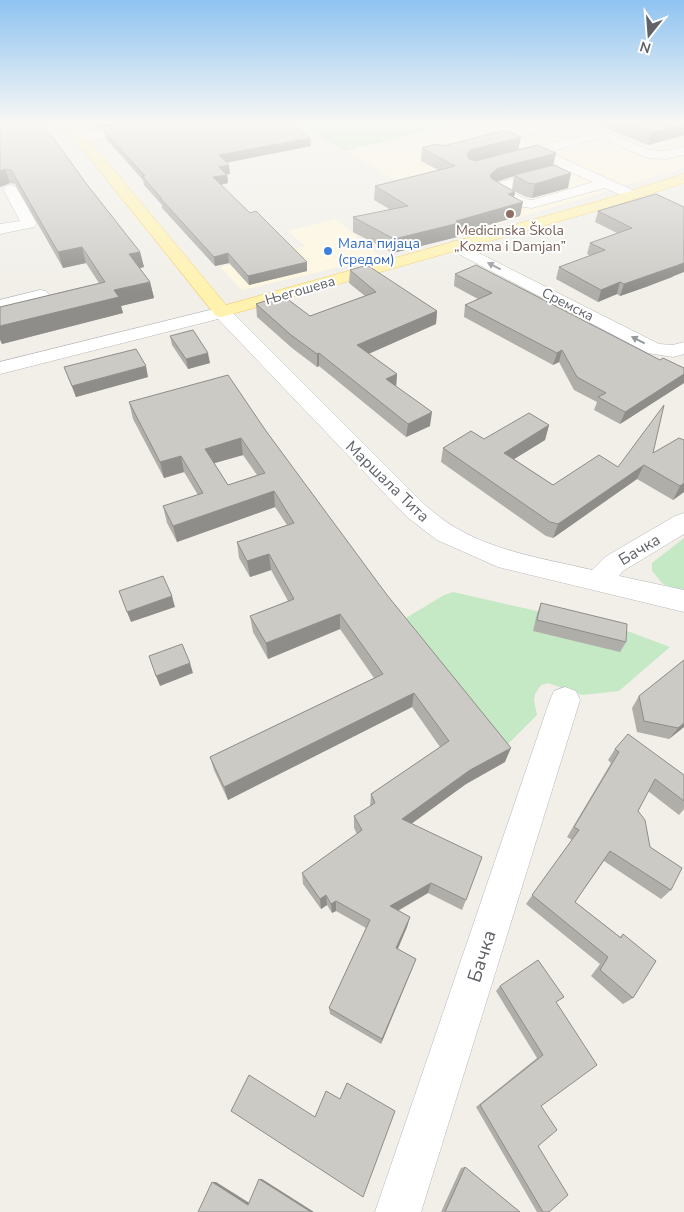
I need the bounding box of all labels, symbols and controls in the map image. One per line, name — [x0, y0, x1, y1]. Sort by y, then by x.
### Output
north arrow — [624, 10, 674, 60]
text: N — [638, 36, 653, 58]
marker: Medicinska Škola „Kozma i Damjan” — [504, 208, 516, 220]
place label: Medicinska Škola „Kozma i Damjan” — [454, 221, 566, 256]
place label: Мала пијаца (средом) — [338, 234, 420, 269]
marker: Мала пијаца (средом) — [322, 245, 334, 257]
one-way arrow — [486, 262, 501, 270]
street label: Његошева — [263, 271, 337, 310]
street label: Сремска — [538, 283, 597, 326]
one-way arrow — [631, 336, 645, 344]
street label: Маршала Тита — [341, 436, 434, 527]
street label: Бачка — [615, 529, 664, 571]
street label: Бачка — [461, 927, 503, 986]

